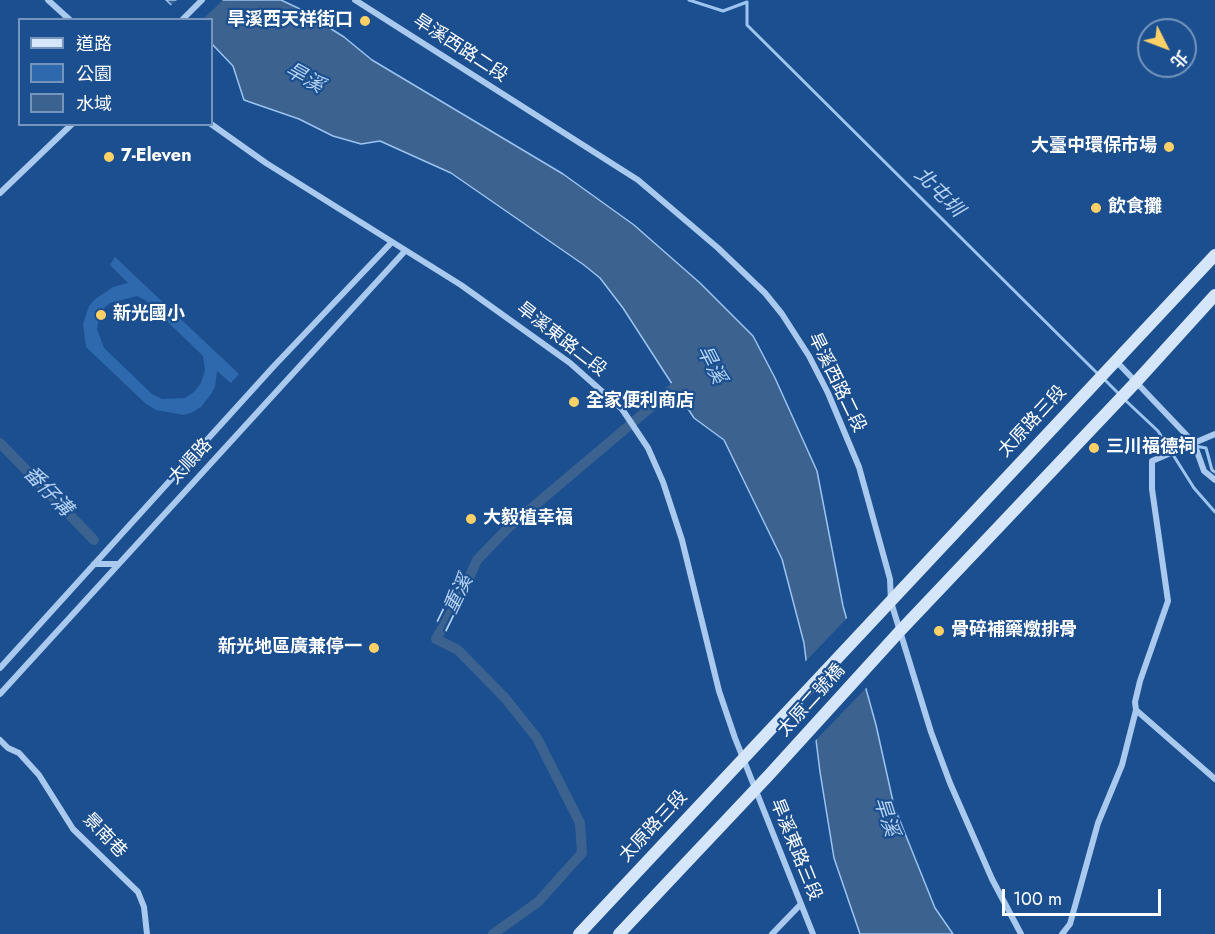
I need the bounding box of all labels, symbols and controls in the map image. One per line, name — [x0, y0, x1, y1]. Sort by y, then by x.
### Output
place label: 旱溪西天祥街口 — [227, 10, 353, 32]
street label: 旱溪西路二段 — [409, 11, 511, 87]
marker: 旱溪西天祥街口 — [358, 14, 372, 28]
legend — [18, 18, 213, 126]
north arrow — [1137, 18, 1197, 78]
text: 道路 — [76, 31, 112, 57]
text: 北 — [1165, 45, 1193, 73]
water label: 旱溪 — [281, 59, 327, 99]
text: 公園 — [76, 61, 112, 87]
text: 水域 — [76, 91, 112, 117]
place label: 大臺中環保市場 — [1031, 136, 1157, 158]
marker: 大臺中環保市場 — [1162, 140, 1176, 154]
place label: 7-Eleven — [121, 146, 191, 168]
marker: 7-Eleven — [102, 150, 116, 164]
water label: 北屯圳 — [908, 163, 968, 223]
place label: 飲食攤 — [1108, 197, 1162, 219]
marker: 飲食攤 — [1089, 201, 1103, 215]
street label: 旱溪東路二段 — [512, 298, 610, 382]
place label: 新光國小 — [113, 304, 185, 326]
marker: 新光國小 — [94, 308, 108, 322]
street label: 旱溪西路二段 — [803, 330, 869, 436]
water label: 旱溪 — [690, 342, 730, 388]
street label: 太原路三段 — [994, 382, 1072, 462]
place label: 全家便利商店 — [586, 391, 694, 413]
marker: 全家便利商店 — [567, 395, 581, 409]
street label: 太順路 — [165, 435, 217, 489]
place label: 三川福德祠 — [1106, 437, 1196, 459]
marker: 三川福德祠 — [1087, 441, 1101, 455]
water label: 番仔溝 — [18, 462, 76, 522]
place label: 大毅植幸福 — [483, 508, 573, 530]
marker: 大毅植幸福 — [464, 512, 478, 526]
water label: 二重溪 — [431, 572, 479, 636]
place label: 骨碎補藥燉排骨 — [951, 620, 1077, 642]
marker: 骨碎補藥燉排骨 — [932, 624, 946, 638]
place label: 新光地區廣兼停一 — [218, 637, 362, 659]
marker: 新光地區廣兼停一 — [367, 641, 381, 655]
street label: 太原二號橋 — [774, 660, 850, 742]
street label: 太原路三段 — [615, 787, 693, 867]
water label: 旱溪 — [867, 794, 903, 840]
street label: 旱溪東路三段 — [765, 796, 825, 904]
street label: 景南巷 — [77, 809, 131, 863]
scale bar — [1005, 877, 1164, 915]
text: 100 m — [1013, 886, 1062, 912]

